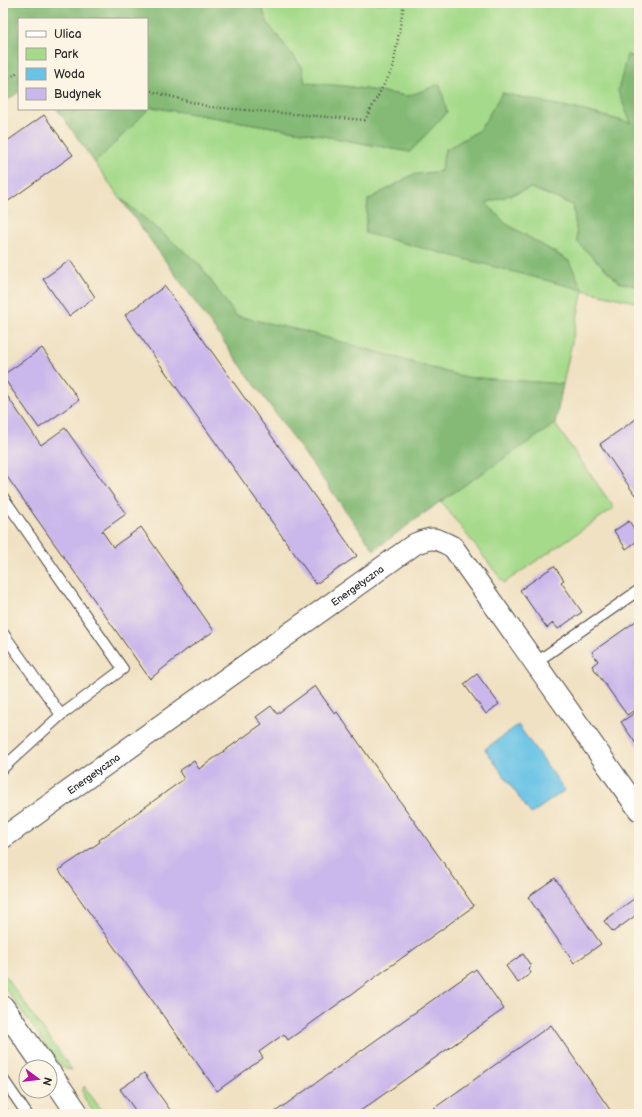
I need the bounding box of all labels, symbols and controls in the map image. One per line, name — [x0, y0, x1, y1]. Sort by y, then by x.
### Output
legend — [18, 18, 148, 110]
text: Ulica — [54, 27, 82, 42]
text: Park — [54, 47, 78, 62]
text: Woda — [54, 67, 85, 82]
text: Budynek — [54, 87, 101, 102]
street label: Energetyczna — [329, 563, 387, 609]
street label: Energetyczna — [65, 751, 123, 797]
north arrow — [18, 1059, 58, 1099]
text: N — [40, 1076, 55, 1087]

